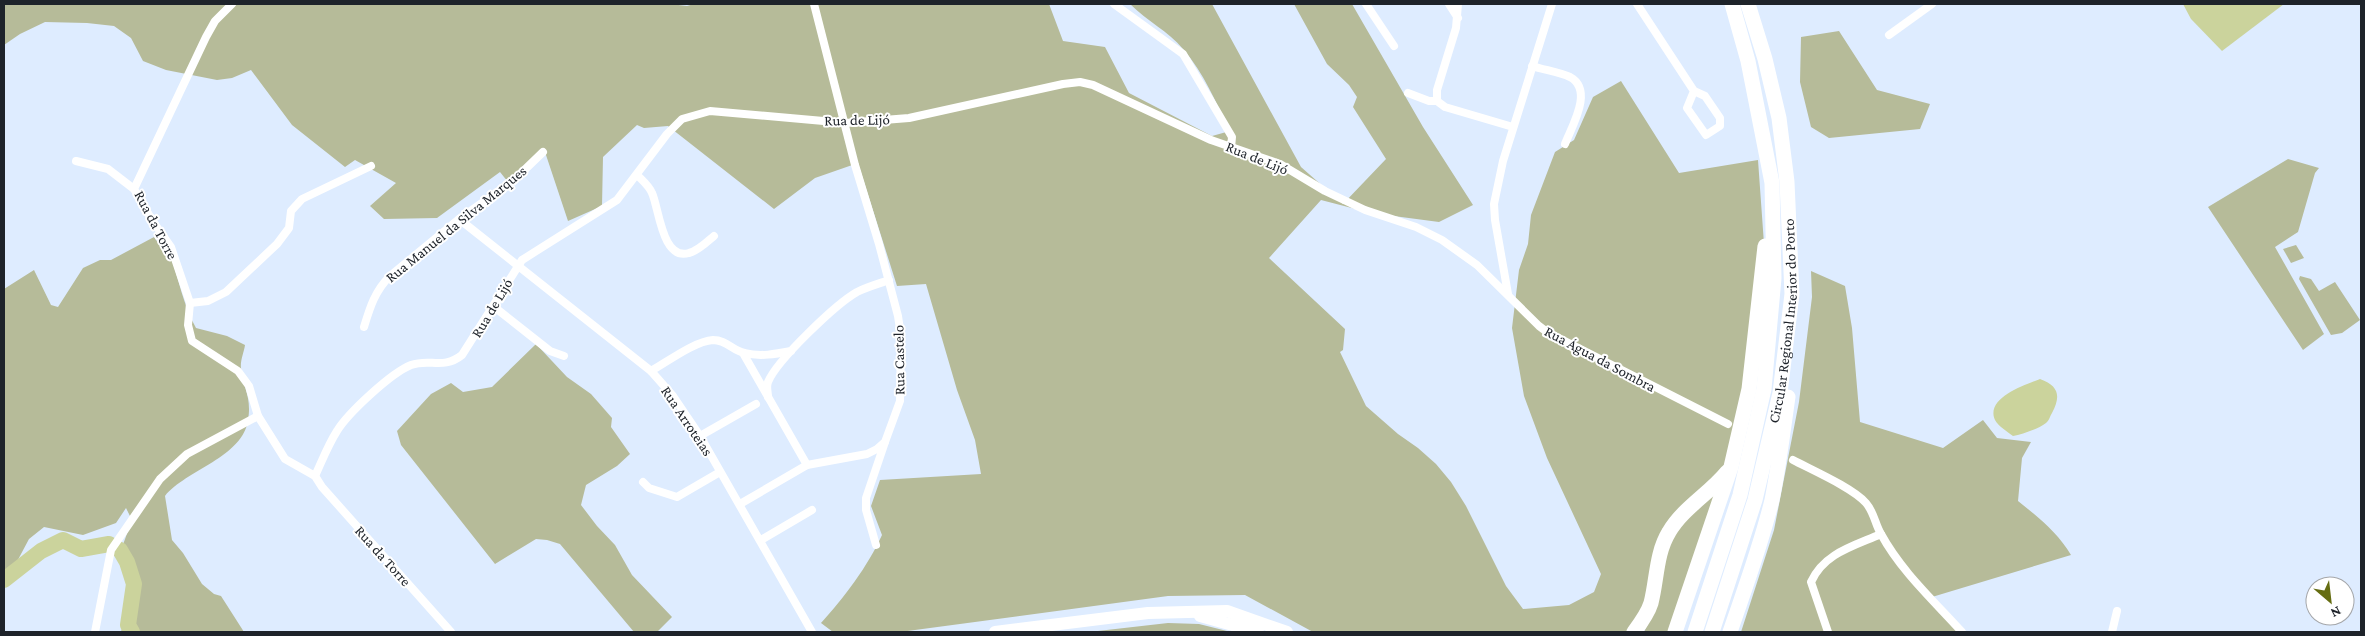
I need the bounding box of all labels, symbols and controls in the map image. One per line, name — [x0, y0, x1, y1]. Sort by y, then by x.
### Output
street label: Rua de Lijó — [824, 111, 890, 130]
street label: Rua de Lijó — [1223, 138, 1290, 179]
street label: Rua Manuel da Silva Marques — [382, 162, 530, 286]
street label: Rua da Torre — [131, 188, 181, 262]
street label: Circular Regional Interior do Porto — [1765, 218, 1800, 425]
street label: Rua de Lijó — [468, 276, 517, 341]
street label: Rua Água da Sombra — [1541, 323, 1658, 396]
street label: Rua Castelo — [890, 325, 908, 395]
street label: Rua Arroteias — [658, 383, 716, 459]
street label: Rua da Torre — [352, 523, 414, 590]
north arrow — [2305, 576, 2355, 626]
text: N — [2328, 603, 2344, 622]

